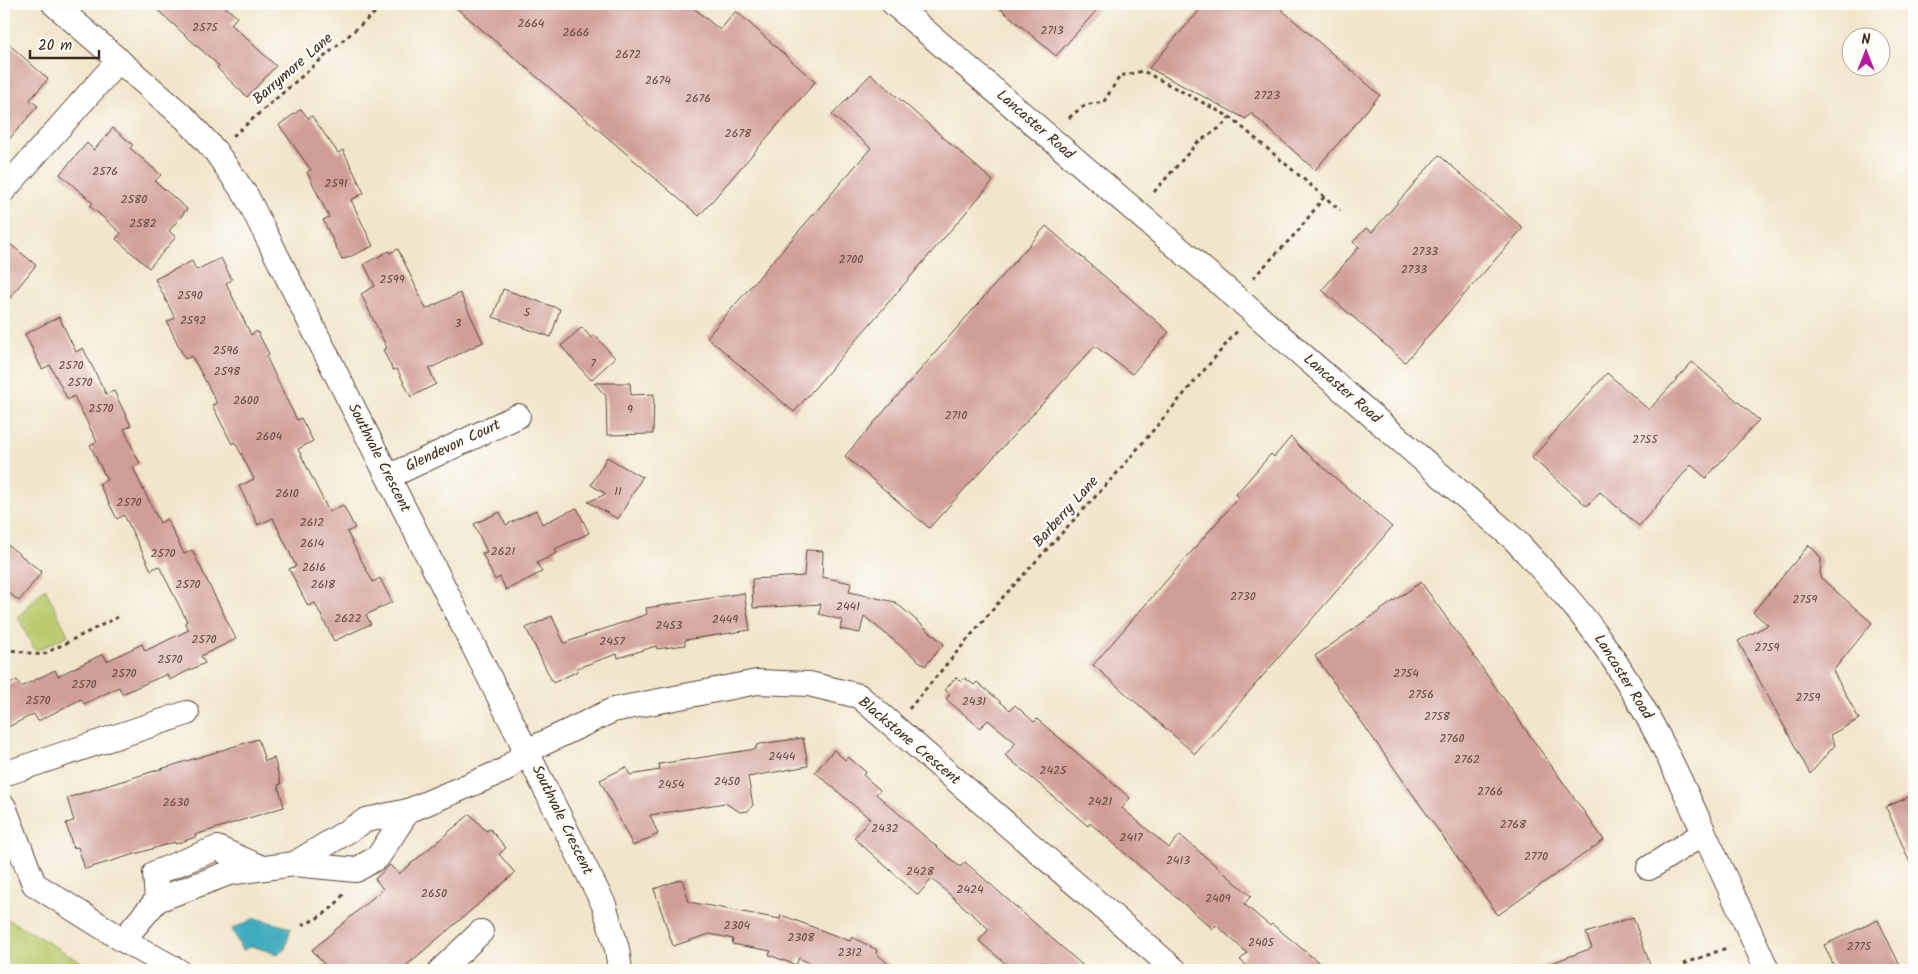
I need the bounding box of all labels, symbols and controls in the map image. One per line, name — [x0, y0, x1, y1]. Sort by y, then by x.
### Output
house number: 2664 — [518, 14, 545, 33]
house number: 2575 — [192, 18, 219, 37]
house number: 2713 — [1040, 21, 1064, 40]
house number: 2666 — [563, 23, 590, 42]
street label: Barrymore Lane — [247, 27, 339, 111]
scale bar — [30, 28, 99, 60]
north arrow — [1840, 28, 1890, 78]
text: N — [1862, 29, 1871, 51]
text: 20 m — [38, 34, 72, 58]
house number: 2672 — [615, 45, 641, 64]
house number: 2674 — [645, 71, 671, 90]
street label: Lancaster Road — [991, 84, 1080, 166]
house number: 2723 — [1254, 86, 1280, 105]
house number: 2676 — [685, 89, 711, 108]
house number: 2678 — [725, 124, 752, 143]
house number: 2576 — [92, 162, 118, 181]
house number: 2591 — [324, 174, 348, 193]
house number: 2580 — [121, 190, 147, 209]
house number: 2582 — [129, 214, 157, 233]
house number: 2733 — [1412, 242, 1438, 261]
house number: 2700 — [839, 250, 863, 269]
house number: 2733 — [1401, 260, 1427, 279]
house number: 2599 — [379, 270, 405, 289]
house number: 2590 — [177, 286, 203, 305]
house number: 5 — [524, 303, 532, 322]
house number: 2592 — [180, 311, 206, 330]
house number: 3 — [455, 314, 462, 333]
house number: 2596 — [213, 341, 239, 360]
street label: Lancaster Road — [1298, 348, 1387, 430]
house number: 7 — [590, 354, 596, 373]
house number: 2570 — [59, 356, 83, 375]
house number: 2598 — [214, 362, 241, 381]
house number: 2570 — [68, 373, 92, 392]
house number: 2600 — [233, 391, 259, 410]
house number: 2570 — [89, 399, 113, 418]
street label: Southvale Crescent — [341, 399, 417, 517]
house number: 9 — [627, 400, 633, 419]
house number: 2710 — [945, 406, 967, 425]
street label: Glendevon Court — [401, 413, 505, 479]
house number: 2604 — [256, 427, 283, 446]
house number: 2755 — [1632, 430, 1659, 449]
street label: Barberry Lane — [1027, 471, 1105, 553]
house number: 11 — [614, 482, 622, 501]
house number: 2610 — [275, 484, 299, 503]
house number: 2570 — [117, 493, 141, 512]
house number: 2612 — [300, 513, 324, 532]
house number: 2614 — [300, 534, 324, 553]
house number: 2621 — [491, 542, 515, 561]
house number: 2570 — [151, 544, 175, 563]
house number: 2616 — [302, 558, 326, 577]
house number: 2570 — [176, 575, 200, 594]
house number: 2618 — [311, 575, 336, 594]
house number: 2730 — [1230, 587, 1256, 606]
house number: 2759 — [1793, 590, 1818, 609]
house number: 2441 — [836, 597, 860, 616]
house number: 2622 — [334, 609, 362, 628]
house number: 2449 — [712, 610, 738, 629]
house number: 2453 — [656, 616, 683, 635]
house number: 2570 — [192, 630, 216, 649]
street label: Lancaster Road — [1587, 630, 1659, 725]
house number: 2457 — [599, 632, 625, 651]
house number: 2759 — [1755, 638, 1780, 657]
house number: 2570 — [158, 650, 182, 669]
house number: 2570 — [112, 664, 136, 683]
house number: 2754 — [1393, 664, 1419, 683]
house number: 2570 — [72, 675, 96, 694]
house number: 2756 — [1408, 685, 1434, 704]
house number: 2759 — [1796, 688, 1821, 707]
house number: 2570 — [26, 691, 50, 710]
street label: Blackstone Crescent — [852, 691, 966, 791]
house number: 2431 — [962, 692, 986, 711]
house number: 2758 — [1424, 707, 1451, 726]
house number: 2760 — [1439, 729, 1465, 748]
house number: 2444 — [769, 747, 796, 766]
house number: 2762 — [1454, 750, 1480, 769]
street label: Southvale Crescent — [525, 761, 599, 879]
house number: 2425 — [1039, 761, 1068, 780]
house number: 2450 — [714, 772, 740, 791]
house number: 2454 — [658, 775, 685, 794]
house number: 2766 — [1477, 782, 1503, 801]
house number: 2421 — [1088, 792, 1112, 811]
house number: 2630 — [163, 793, 189, 812]
house number: 2768 — [1500, 815, 1527, 834]
house number: 2432 — [871, 819, 899, 838]
house number: 2417 — [1120, 828, 1143, 847]
house number: 2770 — [1524, 847, 1548, 866]
house number: 2413 — [1166, 851, 1190, 870]
house number: 2428 — [906, 862, 935, 881]
house number: 2424 — [956, 880, 984, 899]
house number: 2650 — [421, 884, 447, 903]
house number: 2409 — [1205, 889, 1231, 908]
house number: 2304 — [724, 916, 751, 935]
house number: 2308 — [787, 928, 815, 947]
house number: 2405 — [1248, 933, 1276, 952]
house number: 2775 — [1847, 937, 1873, 956]
house number: 2312 — [838, 943, 862, 962]

